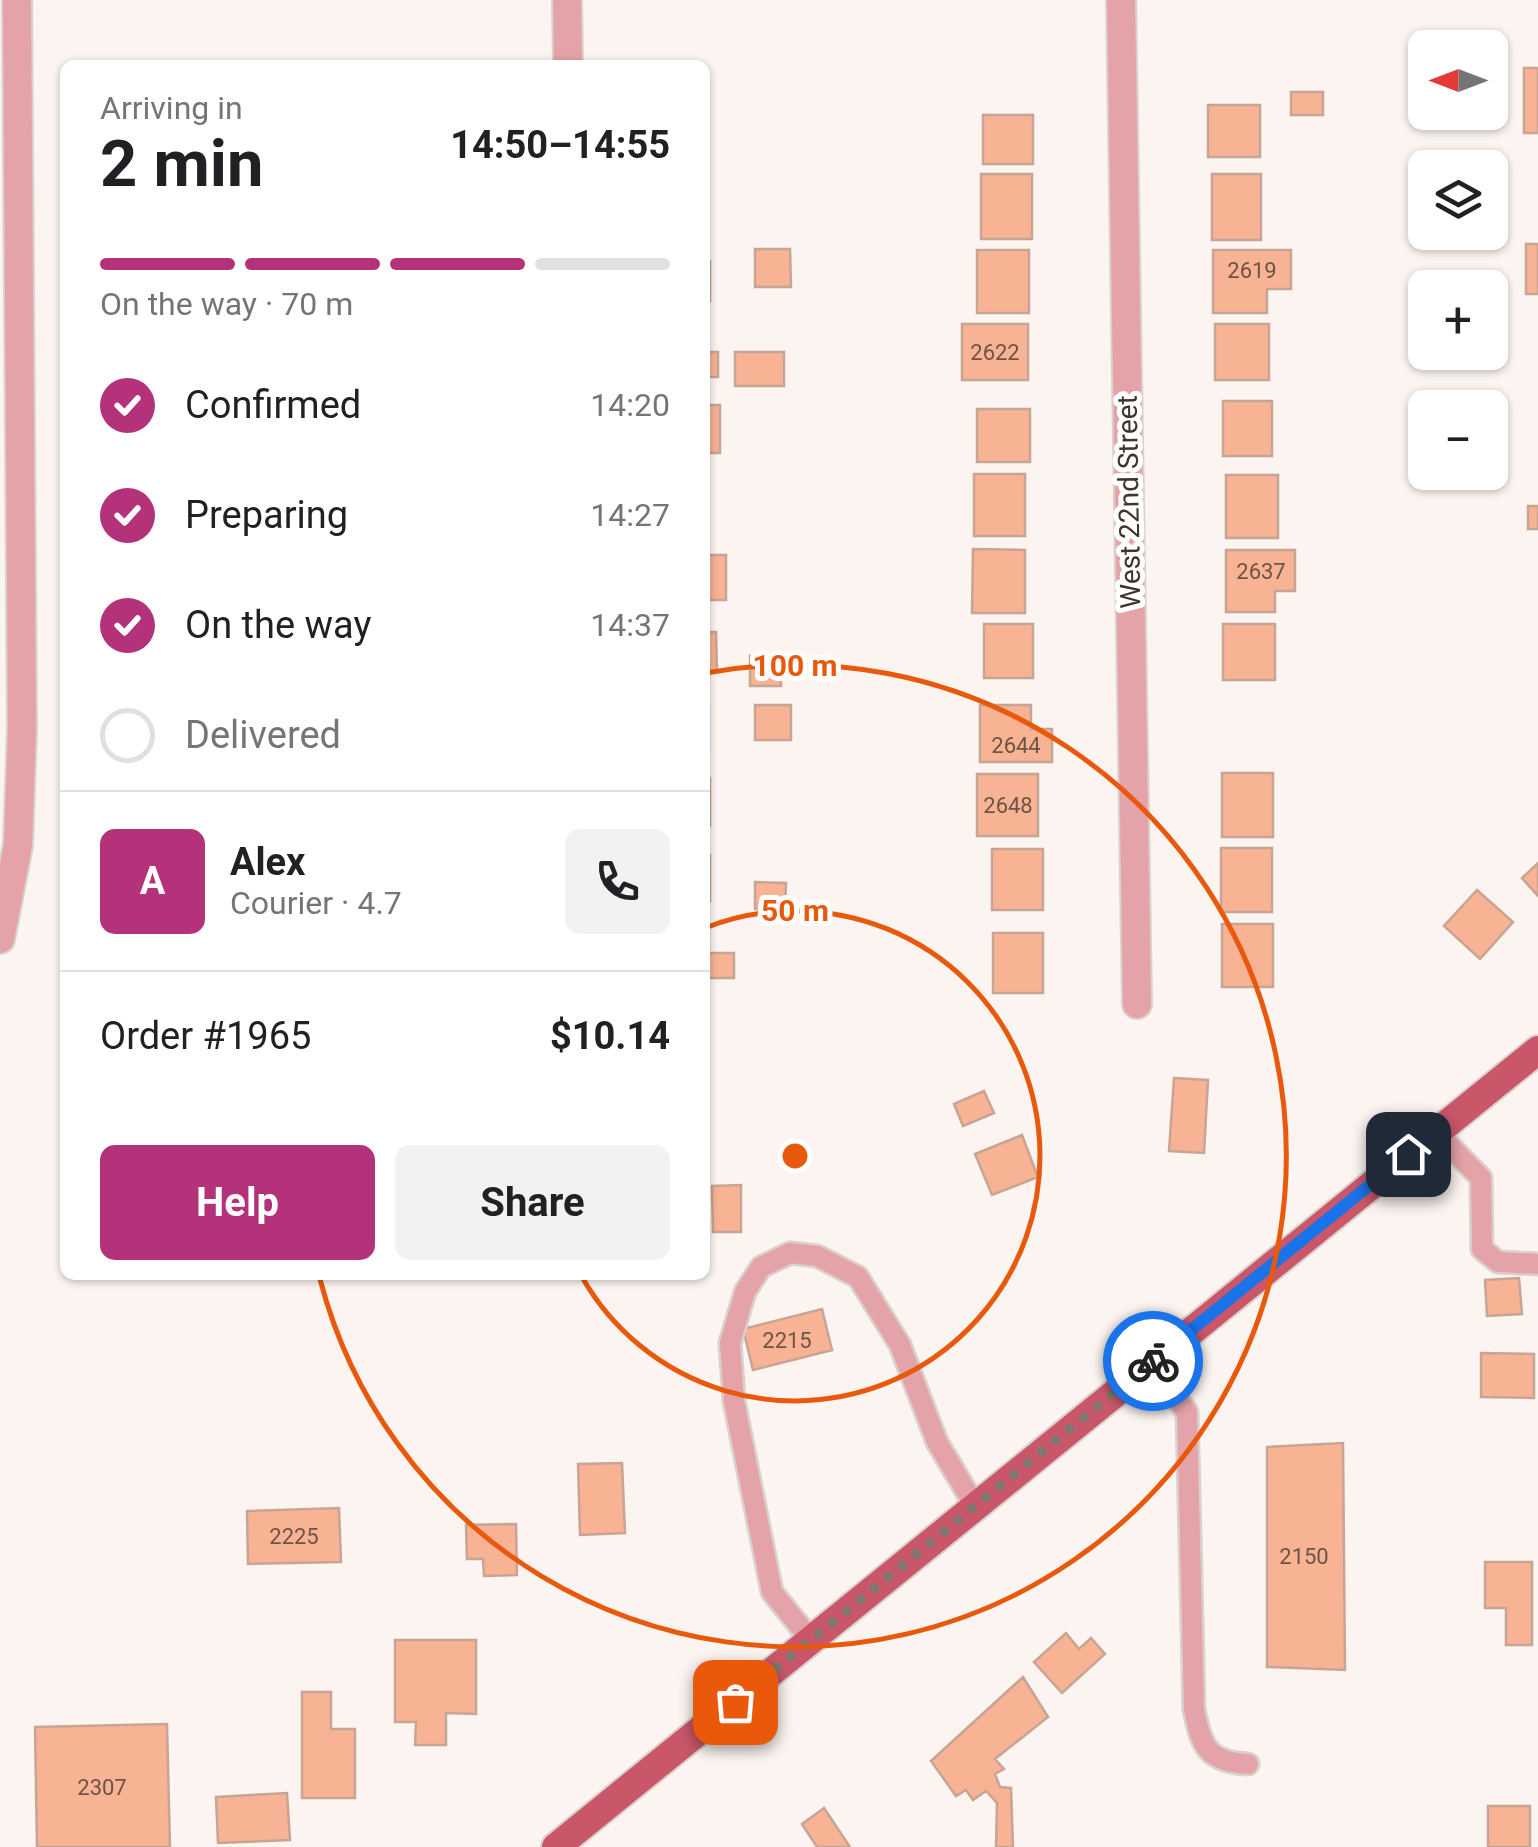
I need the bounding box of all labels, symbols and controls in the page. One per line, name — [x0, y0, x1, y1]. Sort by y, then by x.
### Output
north arrow — [1408, 30, 1508, 130]
map controls — [1408, 30, 1508, 490]
text: Arriving in — [100, 89, 243, 127]
text: 14:50–14:55 — [450, 123, 670, 167]
text: 2 min — [100, 126, 263, 202]
button: layers — [1408, 150, 1508, 250]
house number: 2619 — [1227, 258, 1277, 283]
button: + — [1408, 270, 1508, 370]
text: On the way · 70 m — [100, 285, 353, 323]
house number: 2622 — [970, 340, 1020, 365]
icon: check — [100, 378, 155, 433]
text: Confirmed — [185, 383, 361, 427]
text: 14:20 — [590, 386, 670, 424]
button: − — [1408, 390, 1508, 490]
street label: West 22nd Street — [1111, 395, 1147, 609]
icon: check — [100, 488, 155, 543]
text: Preparing — [185, 493, 348, 537]
text: 14:27 — [590, 496, 670, 534]
house number: 2637 — [1236, 559, 1286, 584]
icon: check — [100, 598, 155, 653]
text: On the way — [185, 603, 371, 647]
text: 14:37 — [590, 606, 670, 644]
text: 100 m — [752, 648, 838, 683]
text: Delivered — [185, 713, 341, 757]
house number: 2644 — [991, 733, 1041, 758]
house number: 2648 — [983, 793, 1033, 818]
button: phone — [565, 829, 670, 934]
text: Alex — [230, 840, 305, 884]
text: A — [140, 859, 165, 903]
text: Courier · 4.7 — [230, 884, 402, 922]
text: 50 m — [761, 893, 829, 928]
text: Order #1965 — [100, 1014, 311, 1058]
text: $10.14 — [550, 1014, 670, 1058]
pin — [1366, 1112, 1451, 1197]
icon: home — [1381, 1127, 1436, 1182]
centre of rings — [777, 1138, 813, 1174]
button: Help — [100, 1145, 375, 1260]
button: Share — [395, 1145, 670, 1260]
courier — [1103, 1311, 1203, 1411]
house number: 2215 — [762, 1328, 812, 1353]
icon: bike — [1126, 1334, 1181, 1389]
house number: 2225 — [269, 1524, 319, 1549]
house number: 2150 — [1279, 1544, 1329, 1569]
pin — [693, 1660, 778, 1745]
icon: bag — [708, 1675, 763, 1730]
house number: 2307 — [77, 1775, 127, 1800]

